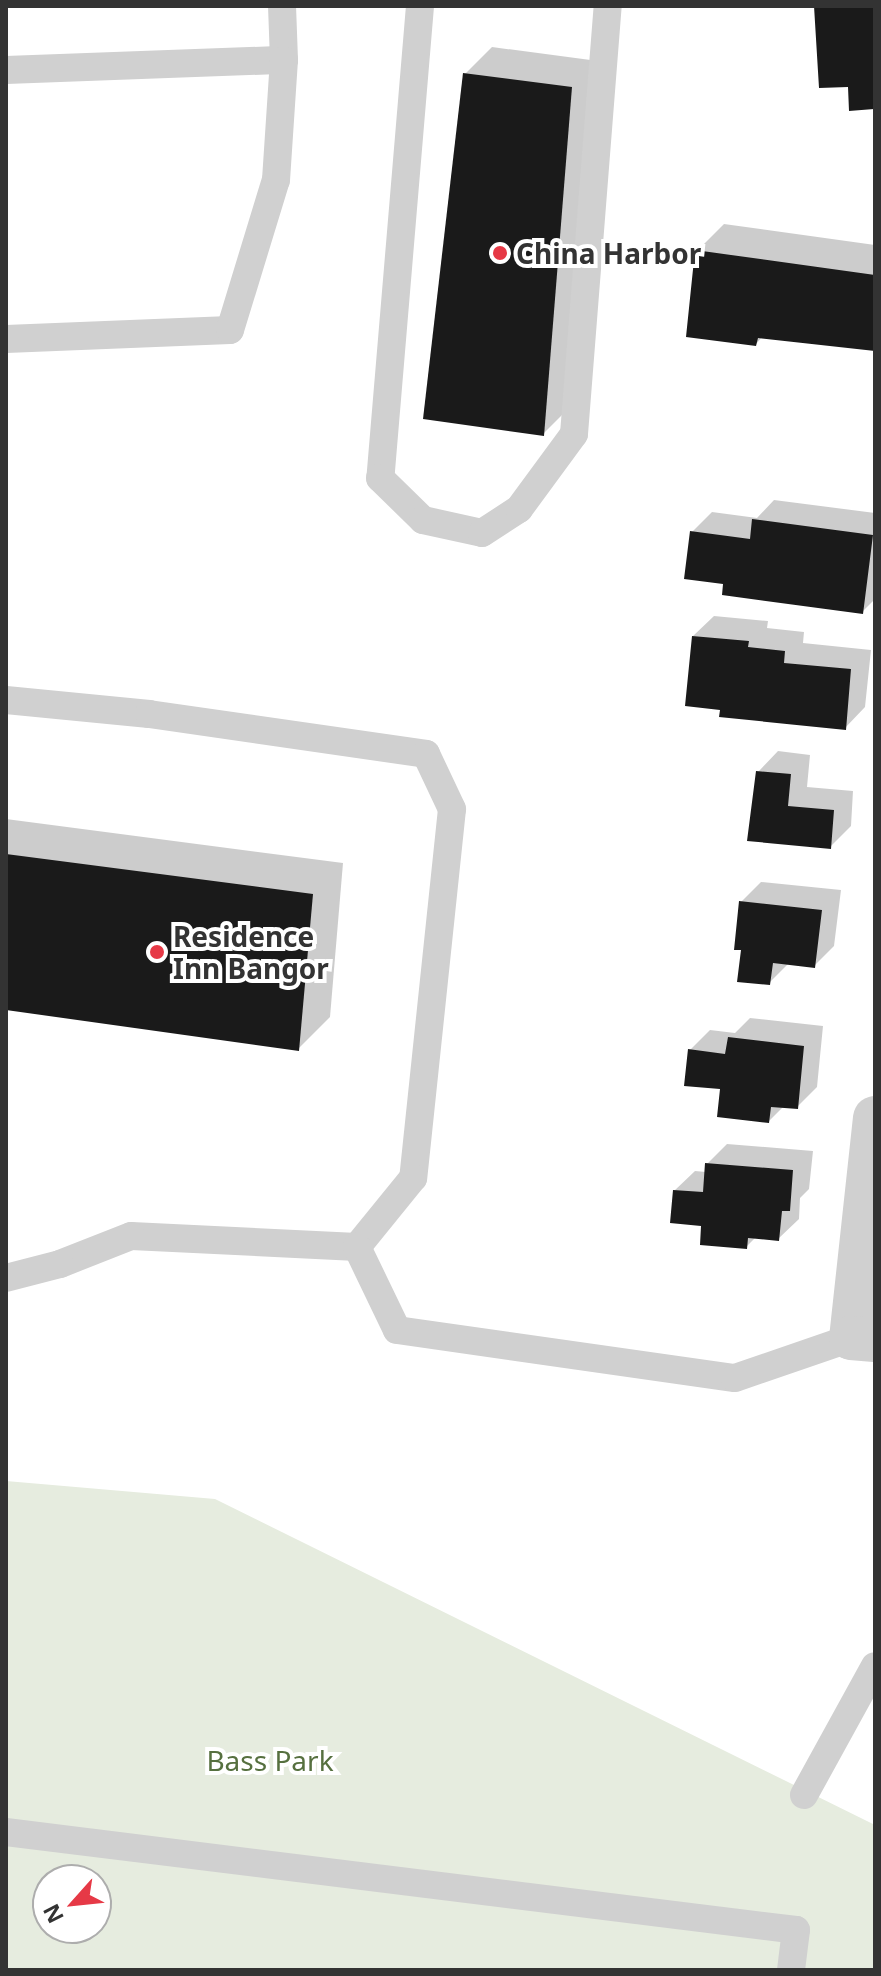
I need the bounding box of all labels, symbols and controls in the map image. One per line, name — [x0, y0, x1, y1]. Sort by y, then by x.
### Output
place label: China Harbor — [516, 236, 701, 270]
marker: China Harbor — [491, 244, 509, 262]
place label: Residence Inn Bangor — [173, 919, 329, 985]
marker: Residence Inn Bangor — [148, 943, 166, 961]
park label: Bass Park — [206, 1743, 334, 1777]
north arrow — [32, 1864, 112, 1944]
text: N — [35, 1899, 70, 1929]

